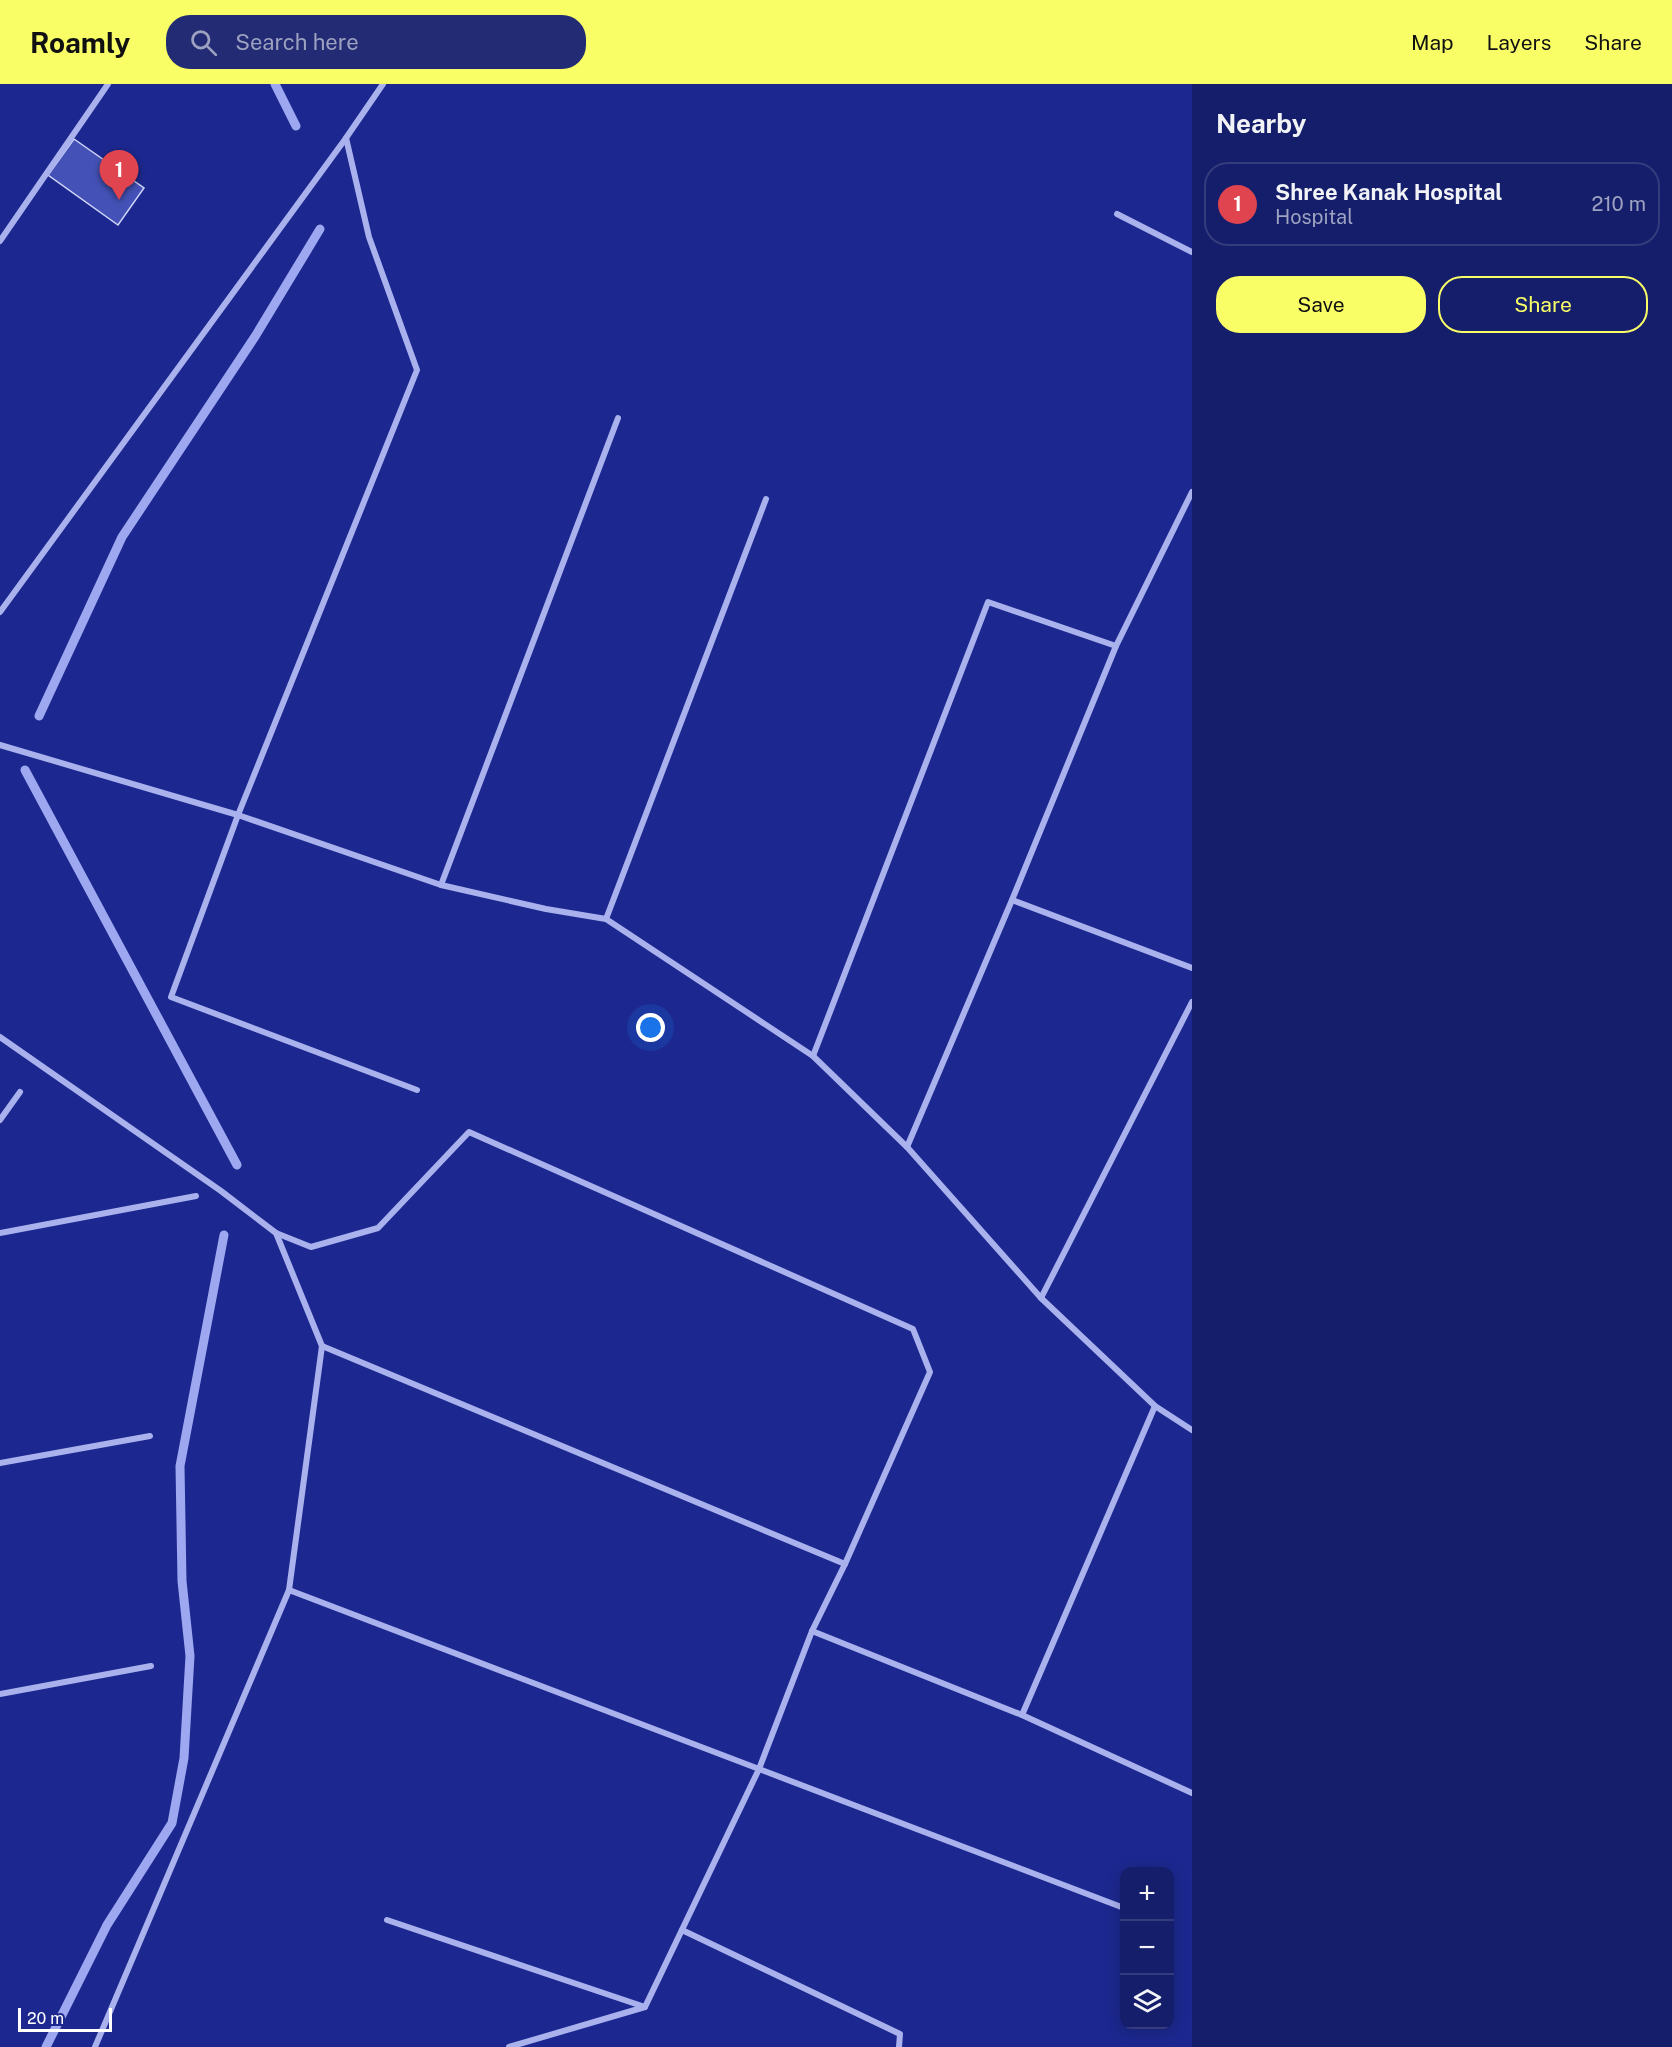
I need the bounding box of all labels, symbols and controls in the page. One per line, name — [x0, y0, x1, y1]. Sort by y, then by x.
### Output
search box — [166, 15, 586, 69]
text: Roamly — [30, 26, 130, 59]
icon: search — [187, 26, 220, 59]
text: Search here — [235, 29, 359, 55]
text: Map — [1411, 30, 1454, 55]
text: Layers — [1487, 30, 1551, 55]
text: Share — [1584, 30, 1642, 55]
text: Nearby — [1216, 108, 1306, 139]
pin: 1 — [100, 150, 138, 200]
text: Shree Kanak Hospital — [1275, 179, 1503, 205]
text: 1 — [1233, 192, 1242, 216]
text: 210 m — [1592, 192, 1646, 216]
text: Hospital — [1275, 205, 1353, 229]
button: Save — [1216, 276, 1426, 333]
button: Share — [1438, 276, 1648, 333]
your location — [636, 1013, 665, 1042]
map controls — [1120, 1867, 1174, 2029]
button: + — [1120, 1867, 1174, 1921]
button: − — [1120, 1921, 1174, 1975]
button: layers — [1120, 1975, 1174, 2029]
scale bar — [18, 2005, 112, 2032]
text: 20 m — [27, 2009, 64, 2028]

